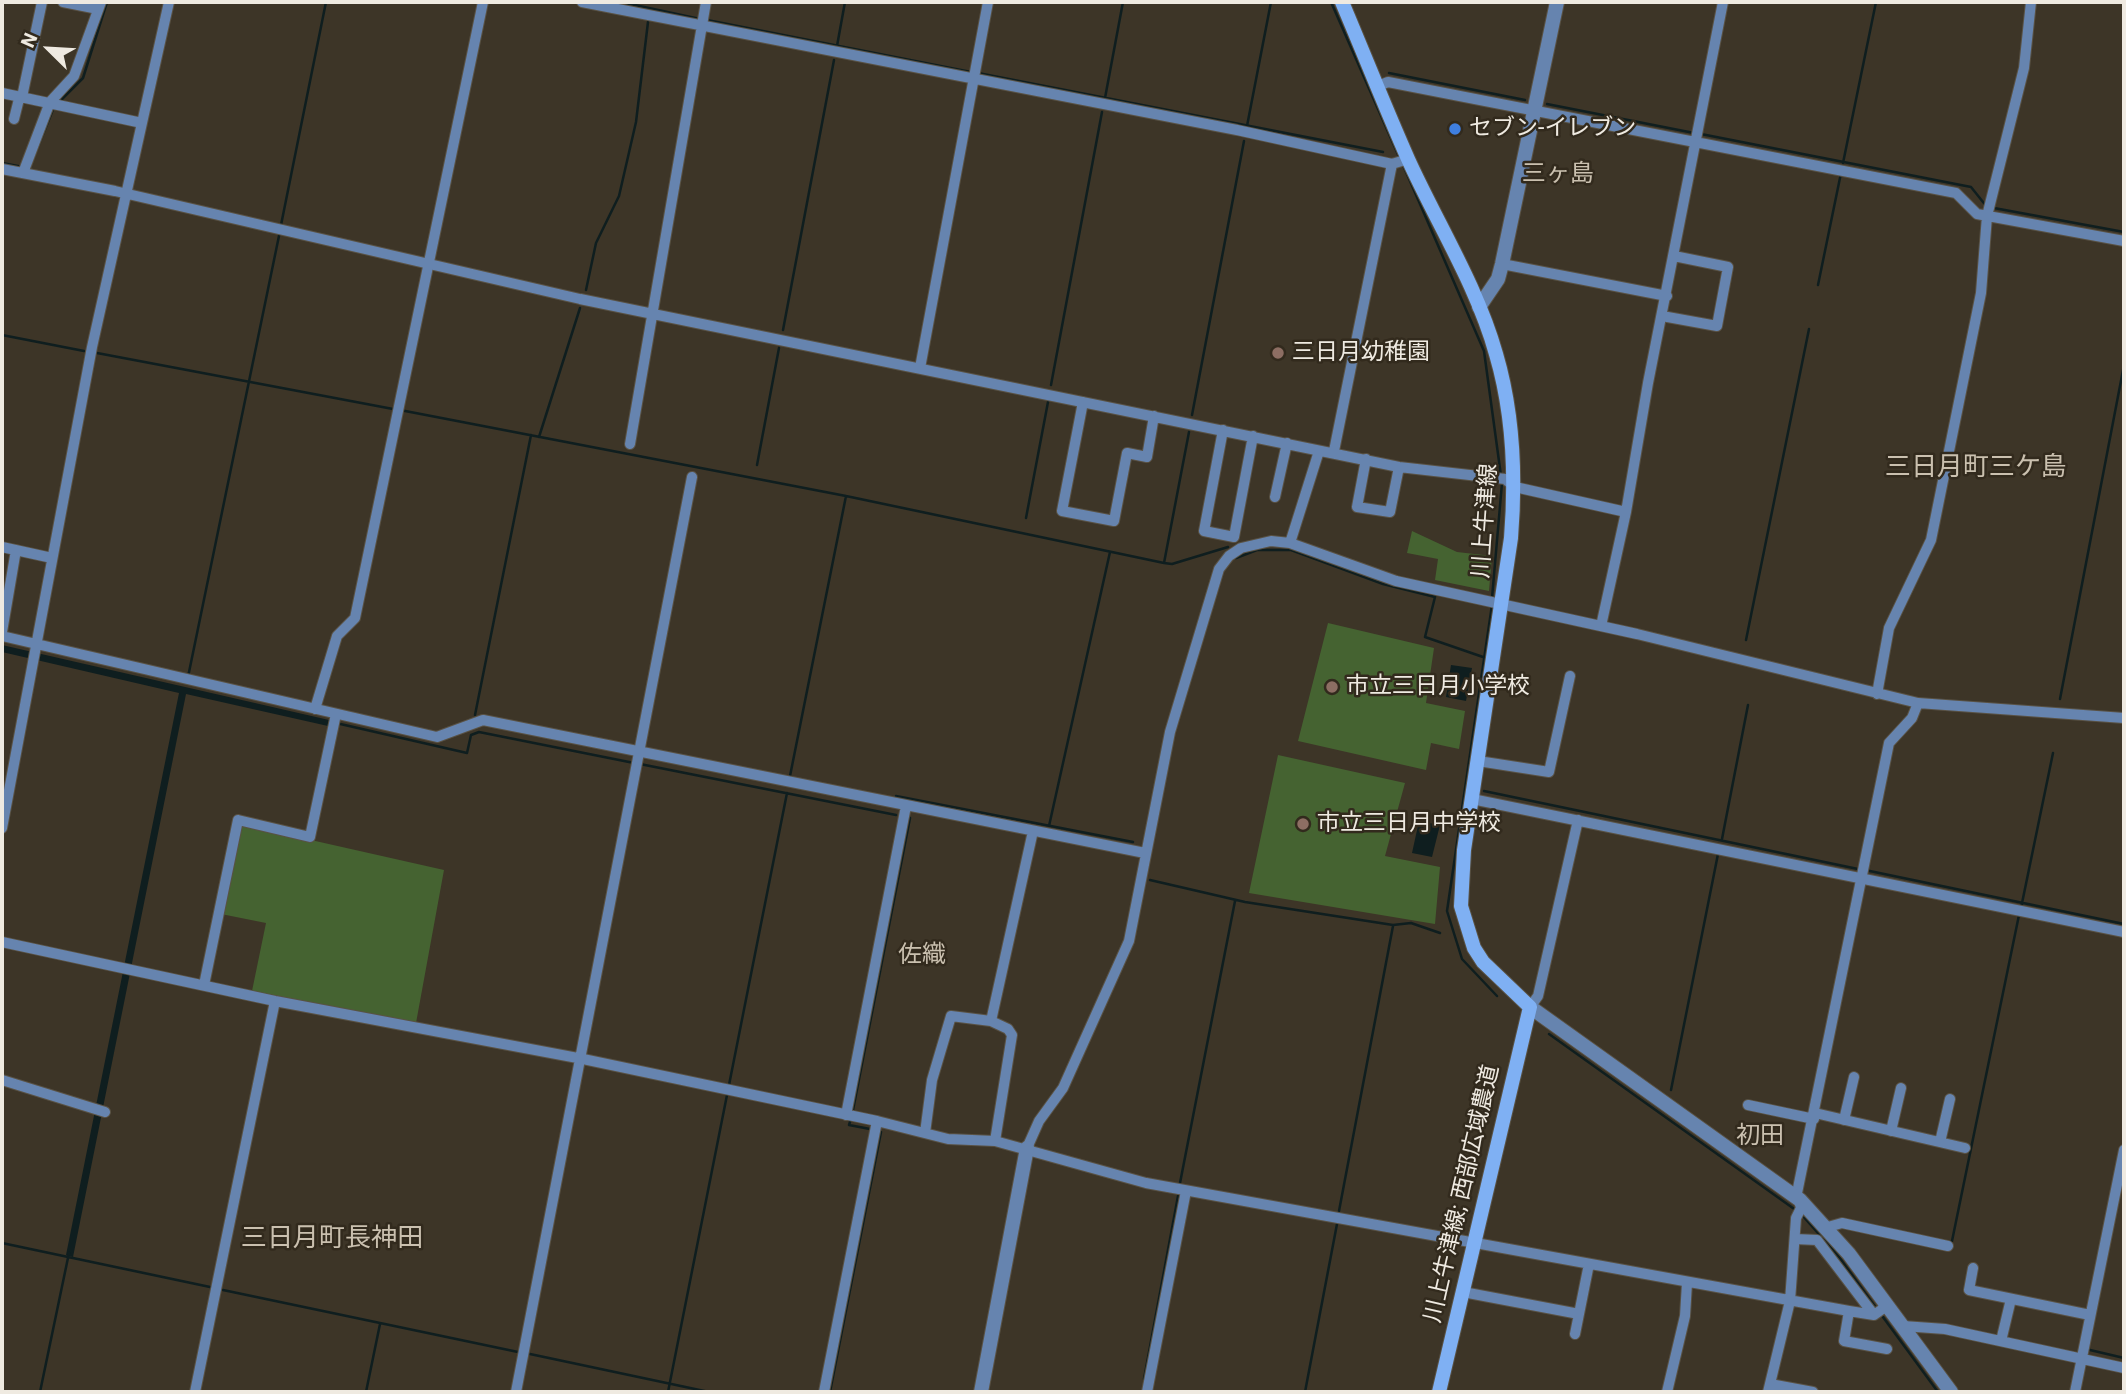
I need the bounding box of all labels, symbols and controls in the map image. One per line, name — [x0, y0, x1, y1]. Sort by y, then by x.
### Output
north arrow — [14, 14, 84, 84]
text: N — [16, 29, 43, 51]
place label: セブン-イレブン — [1469, 115, 1636, 143]
marker: セブン-イレブン — [1447, 121, 1463, 137]
district label: 三ヶ島 — [1522, 161, 1594, 189]
place label: 三日月幼稚園 — [1292, 339, 1430, 367]
marker: 三日月幼稚園 — [1270, 345, 1286, 361]
district label: 三日月町三ケ島 — [1885, 452, 2067, 484]
street label: 川上牛津線 — [1468, 463, 1504, 579]
place label: 市立三日月小学校 — [1346, 673, 1530, 701]
marker: 市立三日月小学校 — [1324, 679, 1340, 695]
place label: 市立三日月中学校 — [1317, 810, 1501, 838]
marker: 市立三日月中学校 — [1295, 816, 1311, 832]
district label: 佐織 — [898, 942, 946, 970]
street label: 川上牛津線; 西部広域農道 — [1420, 1062, 1506, 1326]
district label: 初田 — [1736, 1123, 1784, 1151]
district label: 三日月町長神田 — [241, 1223, 423, 1255]

